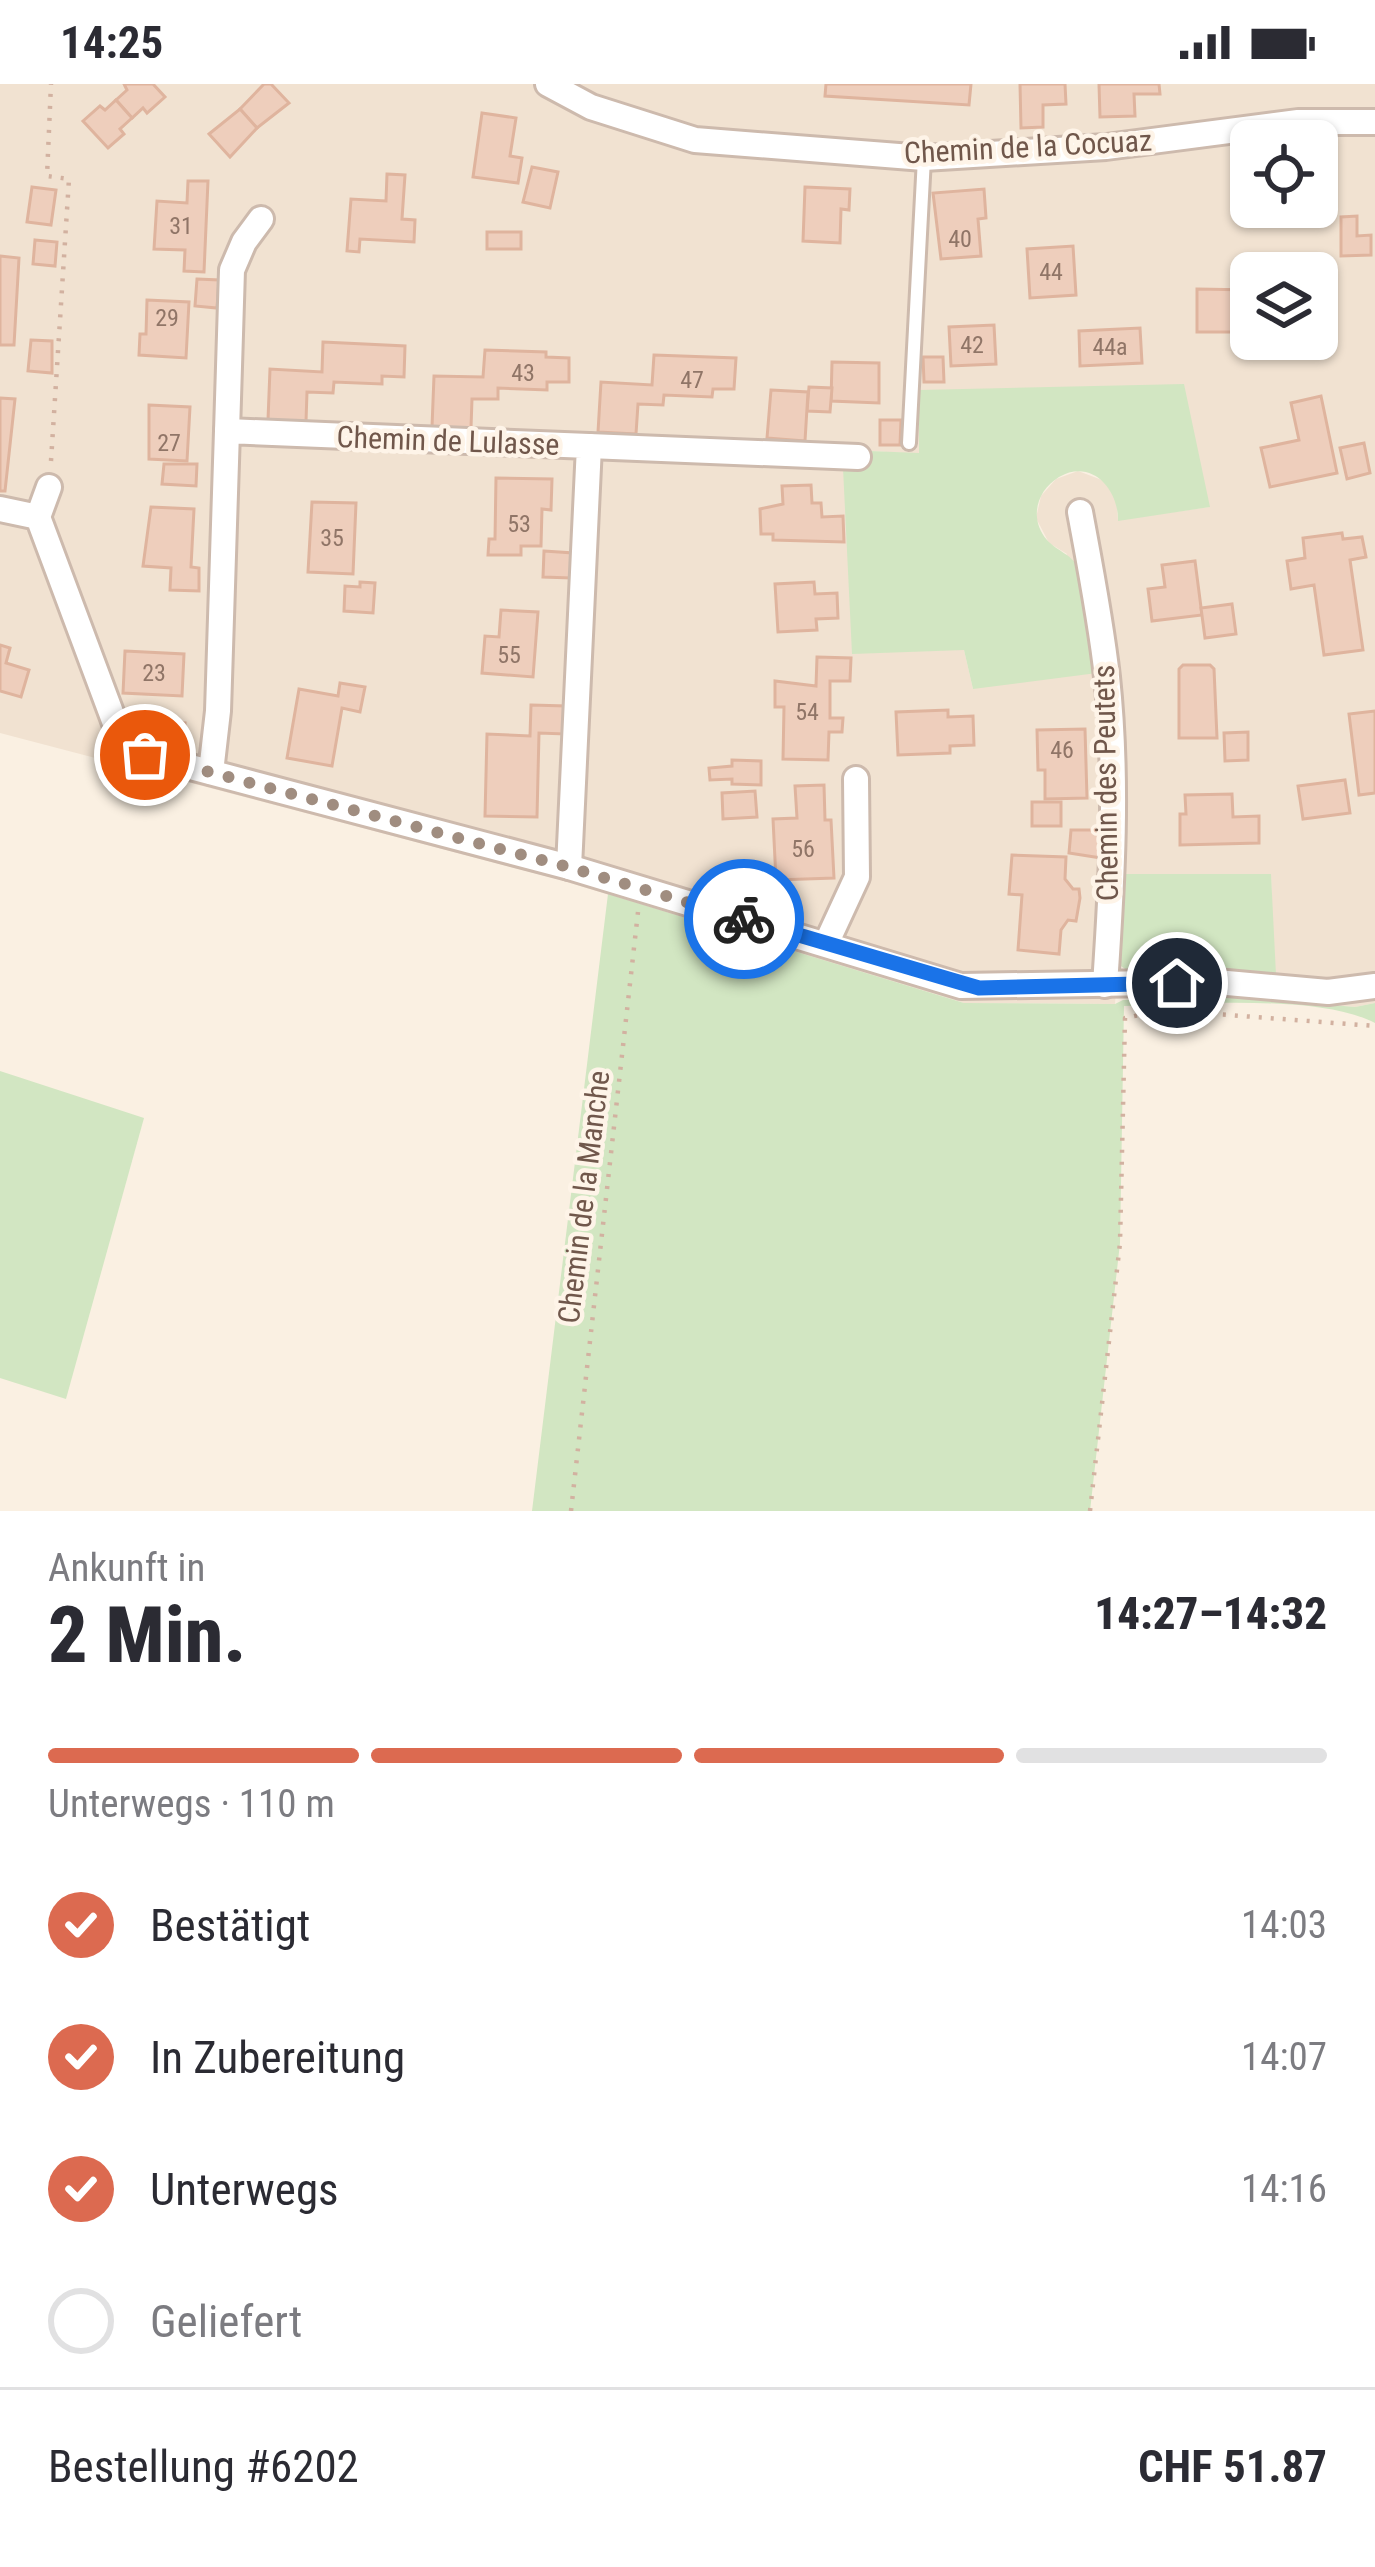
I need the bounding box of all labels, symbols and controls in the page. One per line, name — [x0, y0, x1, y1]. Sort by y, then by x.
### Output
text: 14:25 — [60, 16, 163, 69]
map controls — [1230, 120, 1338, 360]
button: locate — [1230, 120, 1338, 228]
street label: Chemin de la Cocuaz — [903, 123, 1153, 170]
house number: 31 — [169, 212, 193, 240]
house number: 40 — [948, 225, 972, 253]
button: layers — [1230, 252, 1338, 360]
house number: 44 — [1039, 258, 1063, 286]
house number: 29 — [155, 304, 179, 332]
house number: 42 — [960, 331, 984, 359]
house number: 44a — [1092, 333, 1128, 361]
house number: 43 — [511, 359, 535, 387]
house number: 47 — [680, 366, 704, 394]
street label: Chemin de Lulasse — [336, 419, 560, 462]
house number: 27 — [157, 429, 181, 457]
house number: 53 — [507, 510, 531, 538]
house number: 35 — [320, 524, 344, 552]
house number: 55 — [497, 641, 521, 669]
house number: 23 — [142, 659, 166, 687]
street label: Chemin des Peutets — [1086, 664, 1125, 902]
house number: 54 — [795, 698, 819, 726]
pin — [94, 704, 196, 806]
icon: bag — [112, 722, 178, 788]
house number: 46 — [1050, 736, 1074, 764]
house number: 56 — [791, 835, 815, 863]
courier — [684, 859, 804, 979]
icon: bike — [711, 886, 777, 952]
pin — [1126, 932, 1228, 1034]
icon: home — [1144, 950, 1210, 1016]
street label: Chemin de la Manche — [551, 1069, 616, 1325]
text: Ankunft in — [48, 1545, 205, 1591]
text: 14:27–14:32 — [1094, 1587, 1327, 1640]
text: 2 Min. — [48, 1590, 247, 1681]
text: Unterwegs · 110 m — [48, 1781, 335, 1827]
icon: check — [48, 1892, 114, 1958]
text: Bestätigt — [150, 1899, 310, 1952]
text: 14:03 — [1241, 1902, 1327, 1948]
icon: check — [48, 2024, 114, 2090]
text: In Zubereitung — [150, 2031, 405, 2084]
text: 14:07 — [1241, 2034, 1327, 2080]
icon: check — [48, 2156, 114, 2222]
text: Unterwegs — [150, 2163, 339, 2216]
text: 14:16 — [1241, 2166, 1327, 2212]
text: Geliefert — [150, 2295, 302, 2348]
text: Bestellung #6202 — [48, 2440, 359, 2493]
text: CHF 51.87 — [1138, 2440, 1327, 2493]

